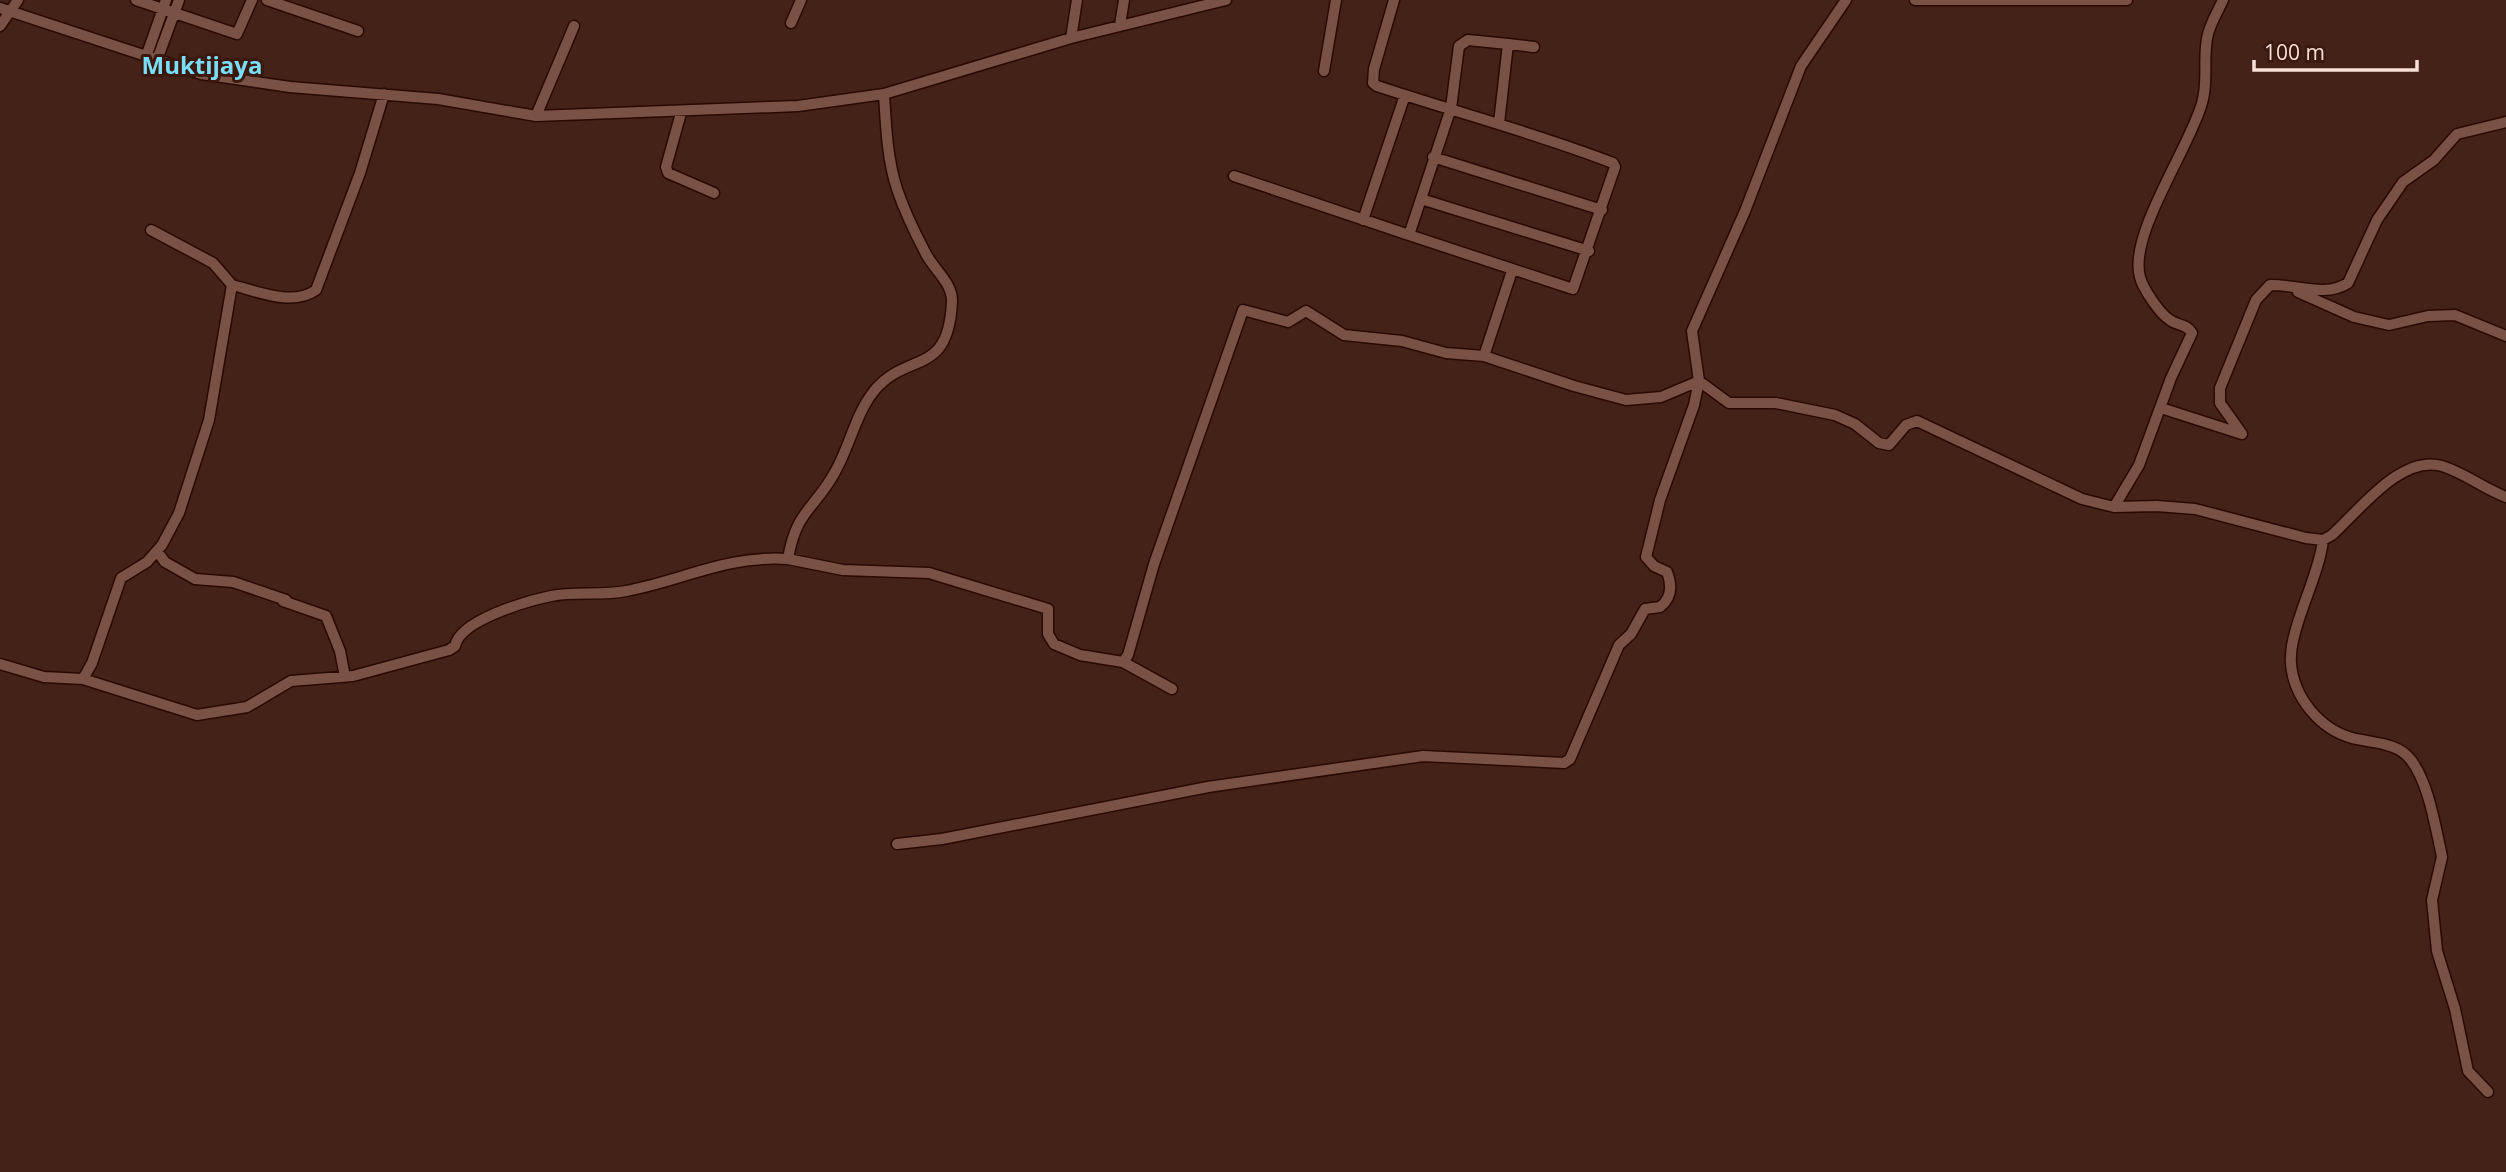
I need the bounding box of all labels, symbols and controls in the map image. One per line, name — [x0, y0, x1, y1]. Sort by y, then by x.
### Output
scale bar — [2254, 28, 2417, 72]
text: 100 m — [2264, 38, 2325, 66]
district label: Muktijaya — [142, 48, 263, 81]

